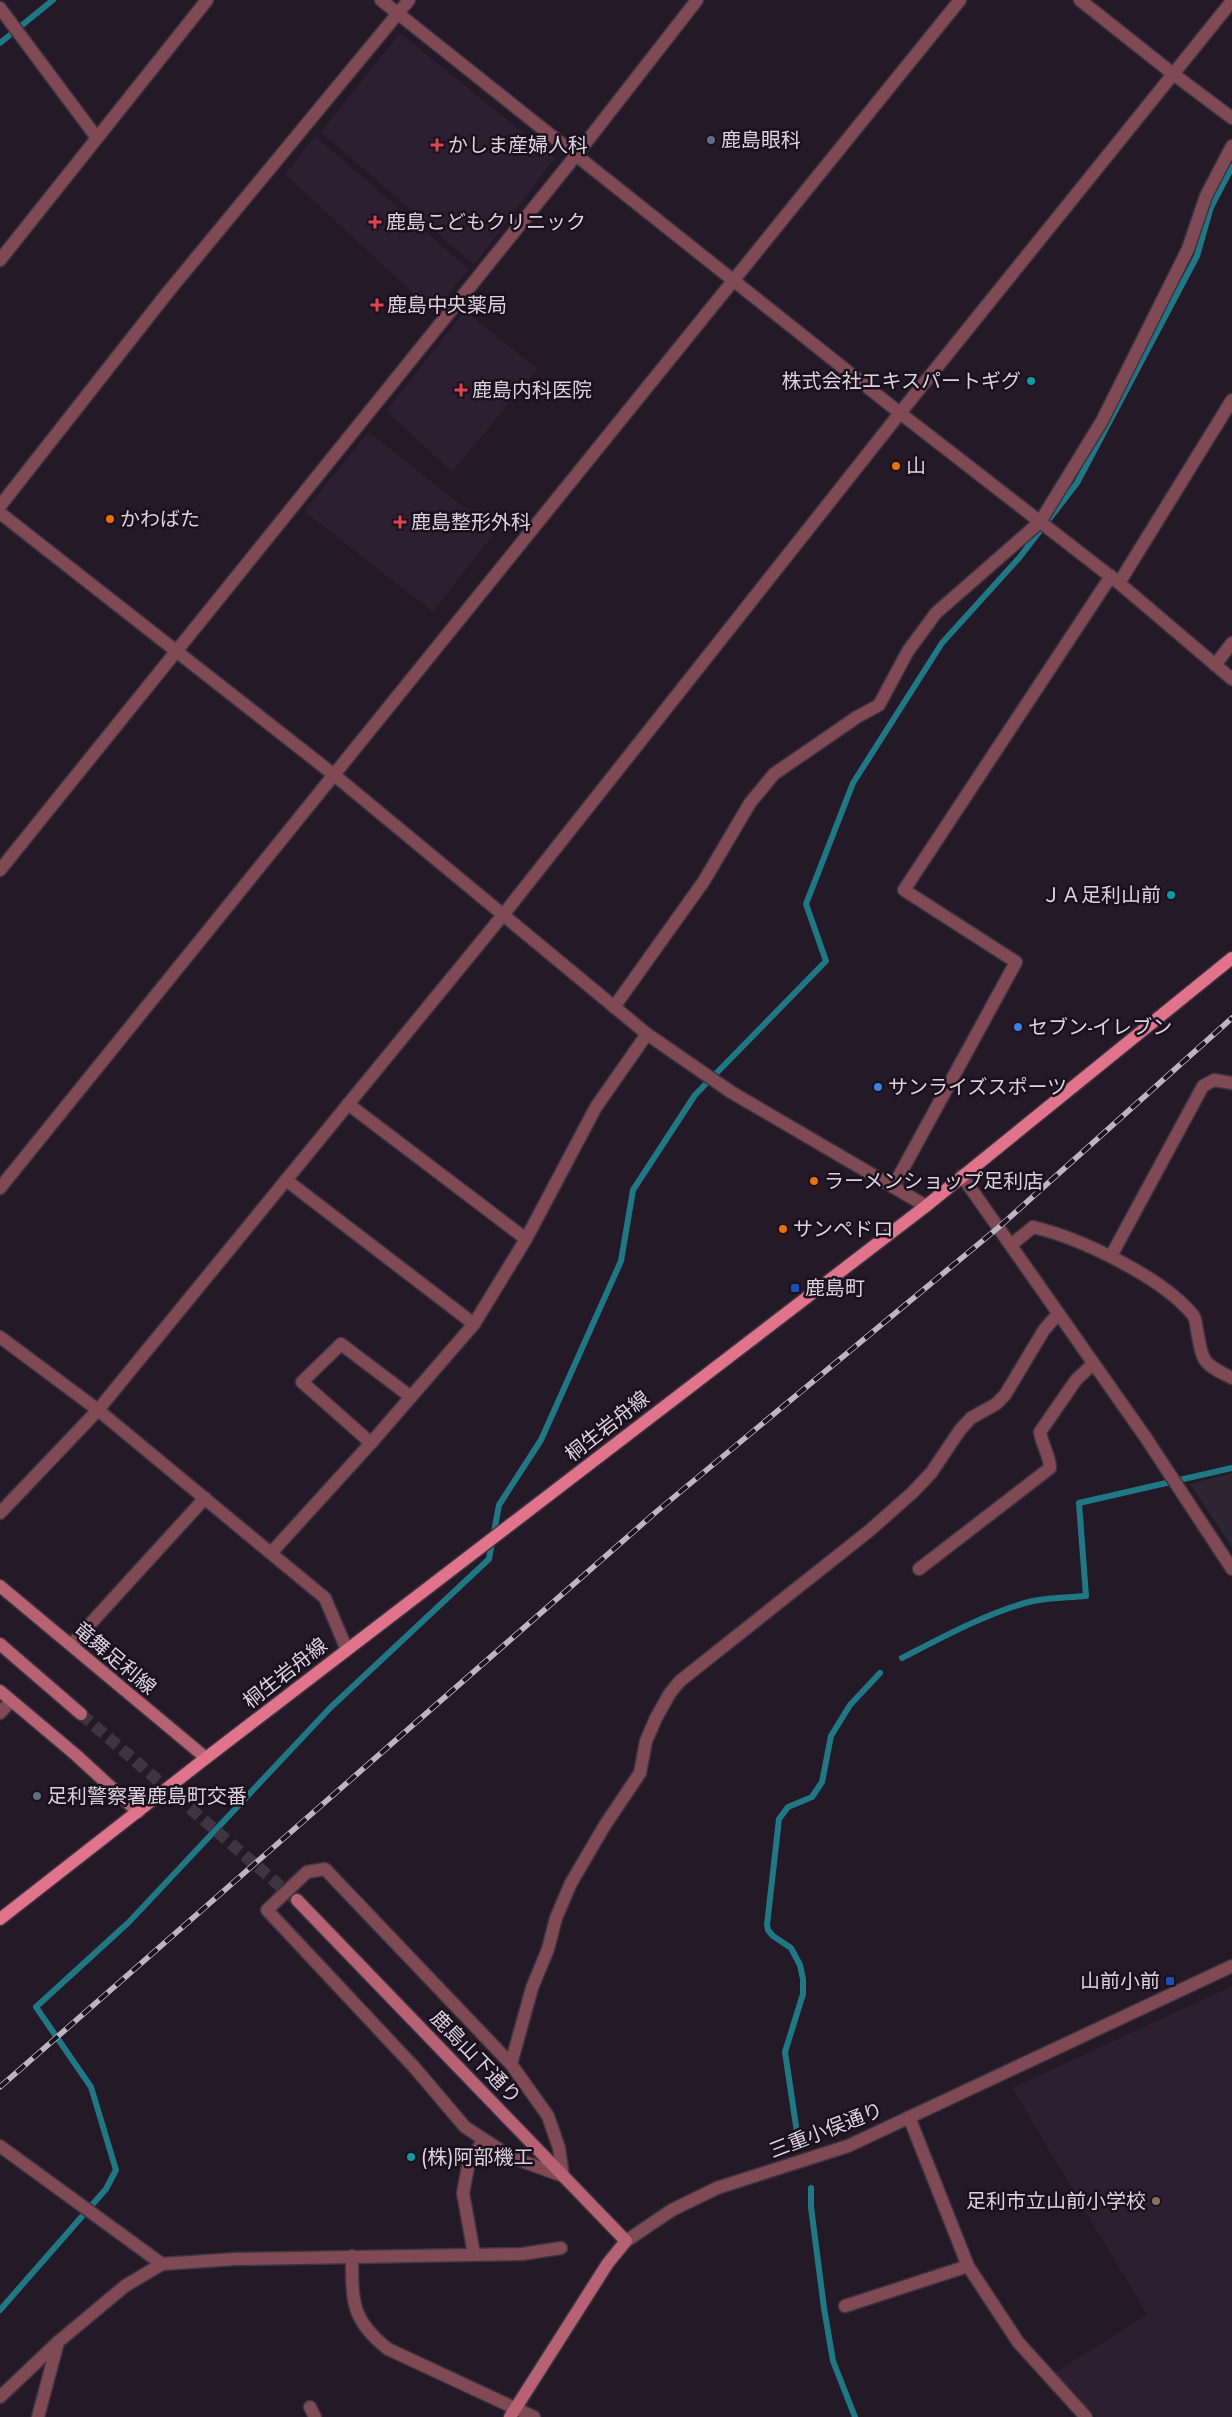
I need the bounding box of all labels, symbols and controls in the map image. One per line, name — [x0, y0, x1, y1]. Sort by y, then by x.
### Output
place label: 鹿島眼科 — [721, 126, 801, 155]
place label: かしま産婦人科 — [448, 131, 588, 160]
marker: 鹿島眼科 — [705, 134, 717, 146]
marker: かしま産婦人科 — [430, 138, 444, 152]
place label: 鹿島こどもクリニック — [386, 208, 586, 237]
marker: 鹿島こどもクリニック — [368, 215, 382, 229]
place label: 鹿島中央薬局 — [387, 291, 507, 320]
marker: 鹿島中央薬局 — [371, 299, 383, 311]
place label: 株式会社エキスパートギグ — [782, 367, 1021, 396]
marker: 株式会社エキスパートギグ — [1025, 375, 1037, 387]
place label: 鹿島内科医院 — [472, 376, 592, 405]
marker: 鹿島内科医院 — [454, 383, 468, 397]
place label: 山 — [906, 452, 926, 481]
marker: 山 — [890, 460, 902, 472]
place label: かわばた — [120, 505, 200, 534]
place label: 鹿島整形外科 — [411, 508, 531, 537]
marker: かわばた — [104, 513, 116, 525]
marker: 鹿島整形外科 — [393, 515, 407, 529]
place label: ＪＡ足利山前 — [1041, 881, 1161, 910]
marker: ＪＡ足利山前 — [1165, 889, 1177, 901]
place label: セブン-イレブン — [1028, 1013, 1172, 1042]
marker: セブン-イレブン — [1012, 1021, 1024, 1033]
place label: サンライズスポーツ — [888, 1073, 1067, 1102]
marker: サンライズスポーツ — [872, 1081, 884, 1093]
place label: ラーメンショップ足利店 — [824, 1167, 1043, 1196]
marker: ラーメンショップ足利店 — [808, 1175, 820, 1187]
place label: サンペドロ — [793, 1215, 893, 1244]
marker: サンペドロ — [777, 1223, 789, 1235]
place label: 鹿島町 — [805, 1274, 865, 1303]
marker: 鹿島町 — [789, 1282, 801, 1294]
street label: 桐生岩舟線 — [559, 1384, 656, 1469]
street label: 竜舞足利線 — [67, 1615, 162, 1702]
street label: 桐生岩舟線 — [237, 1631, 334, 1716]
place label: 足利警察署鹿島町交番 — [47, 1782, 247, 1811]
marker: 足利警察署鹿島町交番 — [31, 1790, 43, 1802]
place label: 山前小前 — [1080, 1967, 1160, 1996]
marker: 山前小前 — [1164, 1975, 1176, 1987]
street label: 鹿島山下通り — [424, 2004, 528, 2111]
street label: 三重小俣通り — [765, 2095, 887, 2166]
place label: (株)阿部機工 — [421, 2143, 533, 2172]
marker: (株)阿部機工 — [405, 2151, 417, 2163]
place label: 足利市立山前小学校 — [966, 2187, 1146, 2216]
marker: 足利市立山前小学校 — [1150, 2195, 1162, 2207]

